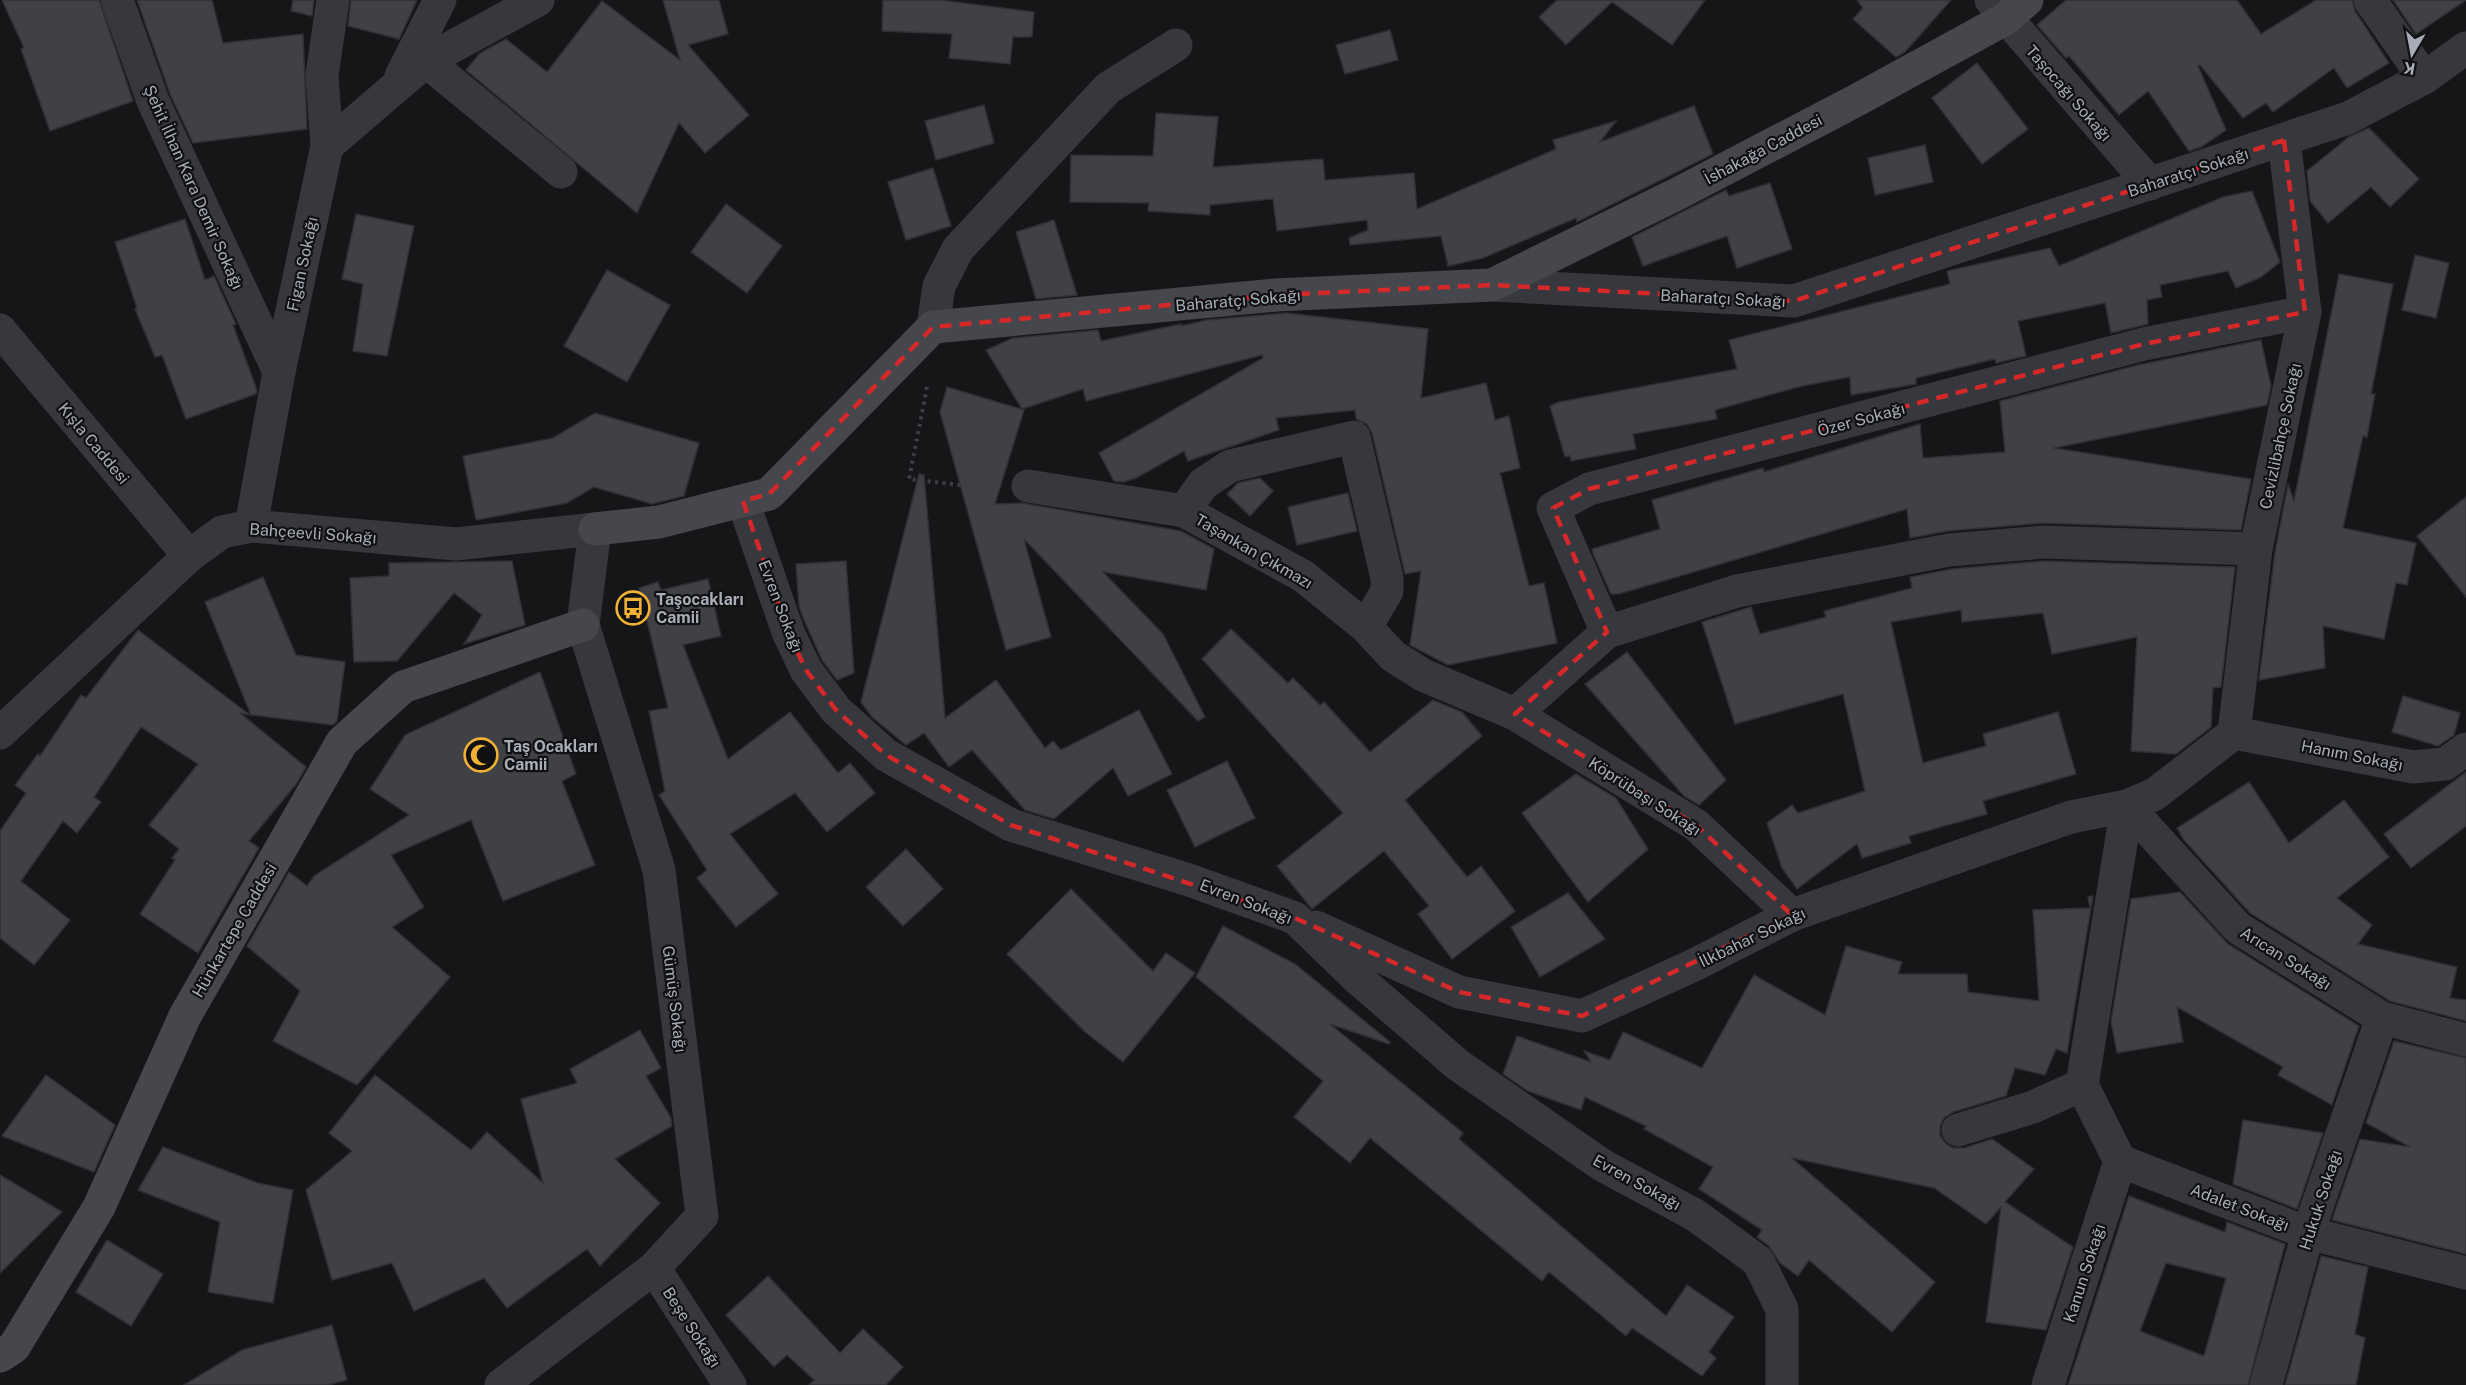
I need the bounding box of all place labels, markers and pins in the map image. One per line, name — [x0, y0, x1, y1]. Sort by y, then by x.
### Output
bus stop icon: Taşocakları Camii — [615, 590, 651, 626]
place label: Taşocakları Camii — [656, 590, 744, 627]
mosque icon: Taş Ocakları Camii — [463, 737, 499, 773]
place label: Taş Ocakları Camii — [504, 737, 598, 774]

